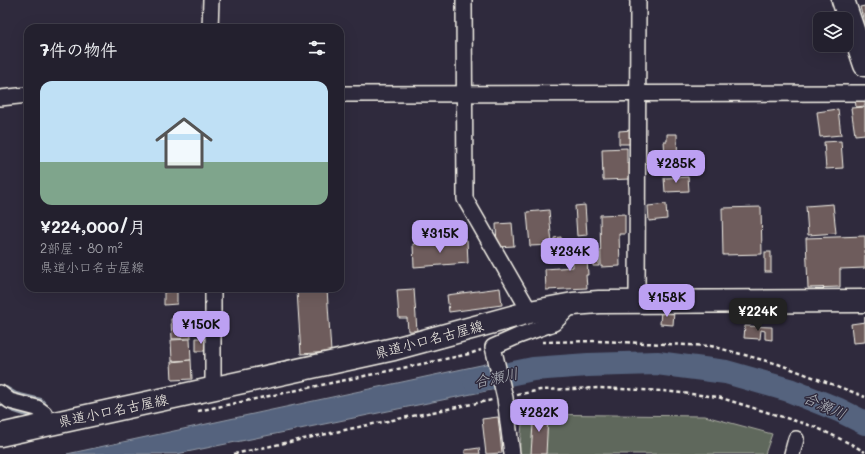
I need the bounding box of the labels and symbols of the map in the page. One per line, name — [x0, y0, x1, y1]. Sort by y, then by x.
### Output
pin: ¥285K — [648, 150, 704, 184]
pin: ¥315K — [412, 220, 468, 254]
pin: ¥234K — [542, 238, 598, 272]
pin: ¥158K — [639, 284, 695, 318]
pin: ¥224K — [730, 298, 786, 332]
pin: ¥150K — [173, 311, 229, 345]
street label: 県道小口名古屋線 — [372, 315, 486, 363]
water label: 合瀬川 — [472, 363, 520, 391]
water label: 合瀬川 — [800, 387, 850, 423]
street label: 県道小口名古屋線 — [56, 389, 170, 431]
pin: ¥282K — [511, 399, 567, 433]

